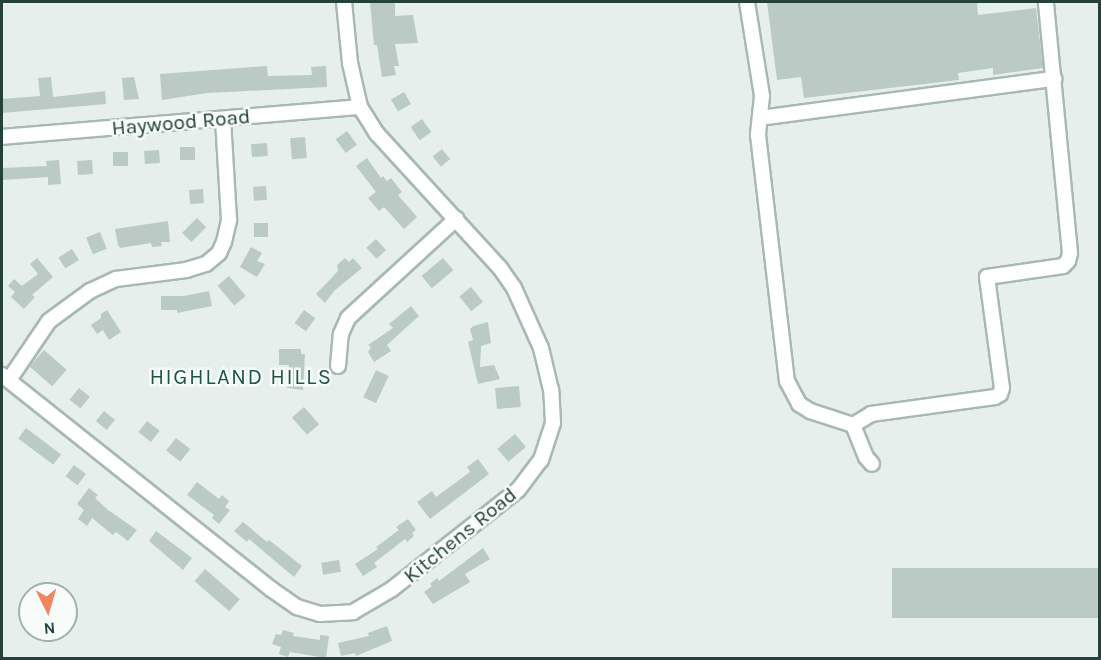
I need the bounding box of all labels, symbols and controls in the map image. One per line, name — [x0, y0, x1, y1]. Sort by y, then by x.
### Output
street label: Haywood Road — [111, 103, 251, 141]
district label: HIGHLAND HILLS — [149, 365, 333, 391]
street label: Kitchens Road — [398, 482, 522, 588]
north arrow — [18, 582, 78, 642]
text: N — [43, 618, 56, 638]

